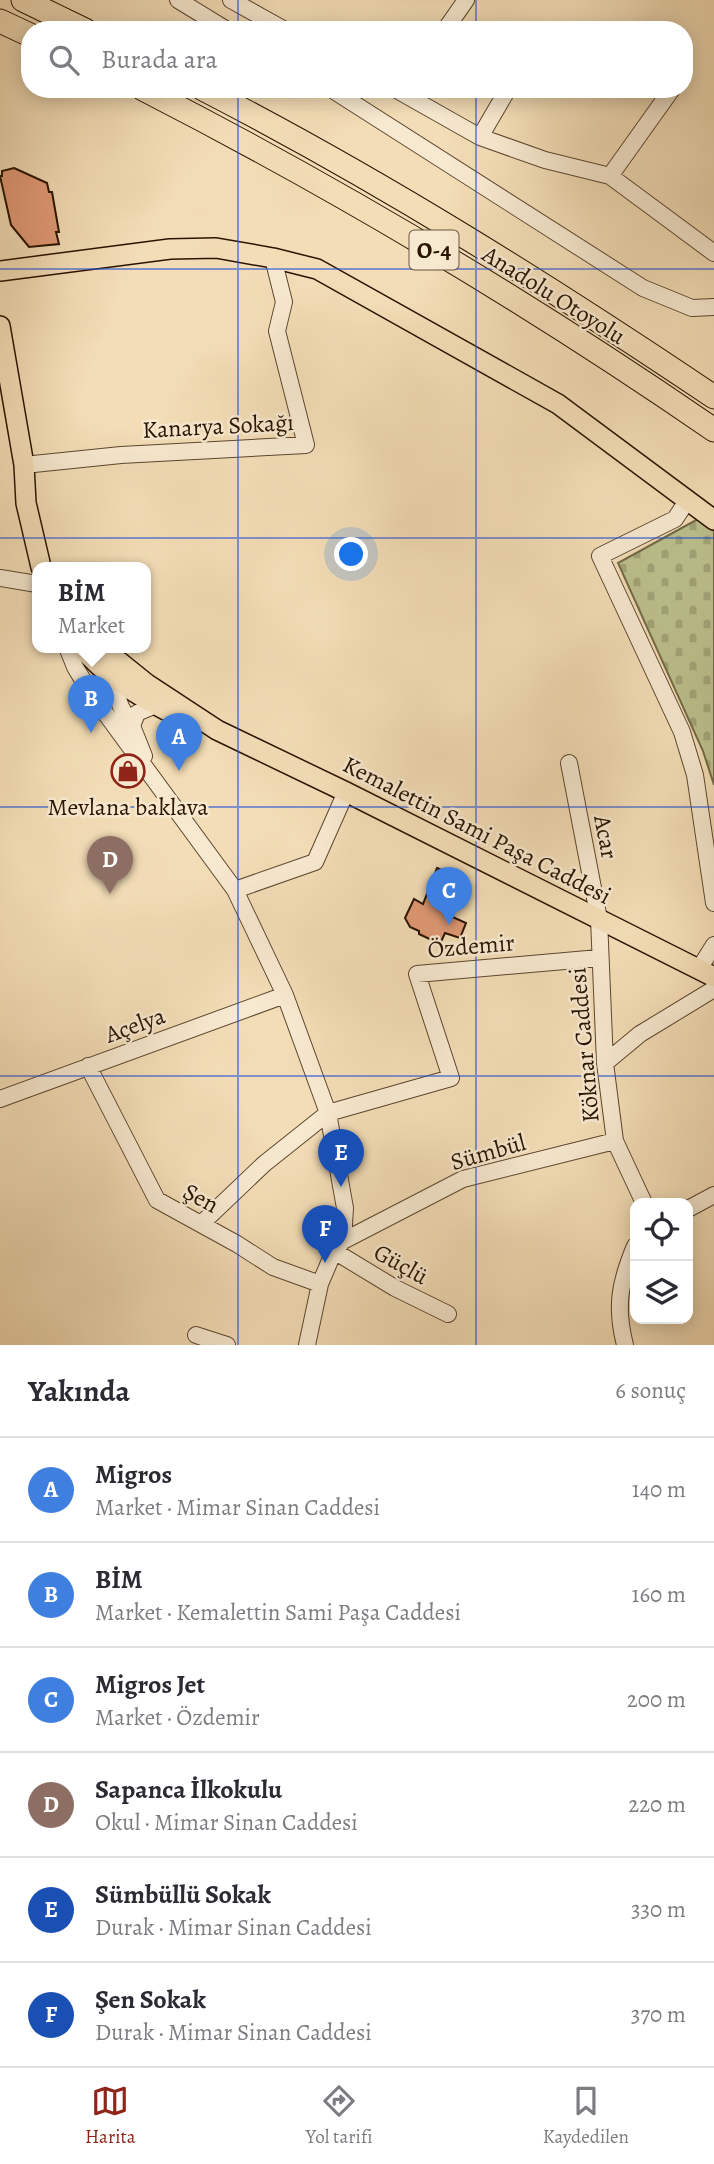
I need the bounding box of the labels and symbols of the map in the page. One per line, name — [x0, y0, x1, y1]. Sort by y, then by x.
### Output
road number: O-4 — [410, 230, 458, 270]
street label: Anadolu Otoyolu — [475, 238, 632, 352]
street label: Kanarya Sokağı — [141, 406, 295, 446]
your location — [334, 537, 368, 571]
pin: B — [68, 675, 114, 733]
pin: A — [156, 713, 202, 771]
street label: Kemalettin Sami Paşa Caddesi — [338, 750, 616, 910]
shop icon: Mevlana baklava — [109, 752, 147, 790]
place label: Mevlana baklava — [48, 791, 209, 823]
street label: Acar — [586, 811, 626, 862]
pin: D — [87, 836, 133, 894]
pin: C — [426, 867, 472, 925]
street label: Özdemir — [426, 926, 516, 966]
street label: Köknar Caddesi — [561, 966, 607, 1124]
street label: Açelya — [100, 999, 170, 1051]
street label: Sümbül — [447, 1126, 529, 1178]
pin: E — [318, 1129, 364, 1187]
street label: Şen — [178, 1175, 224, 1221]
pin: F — [302, 1205, 348, 1263]
street label: Güçlü — [368, 1236, 434, 1292]

